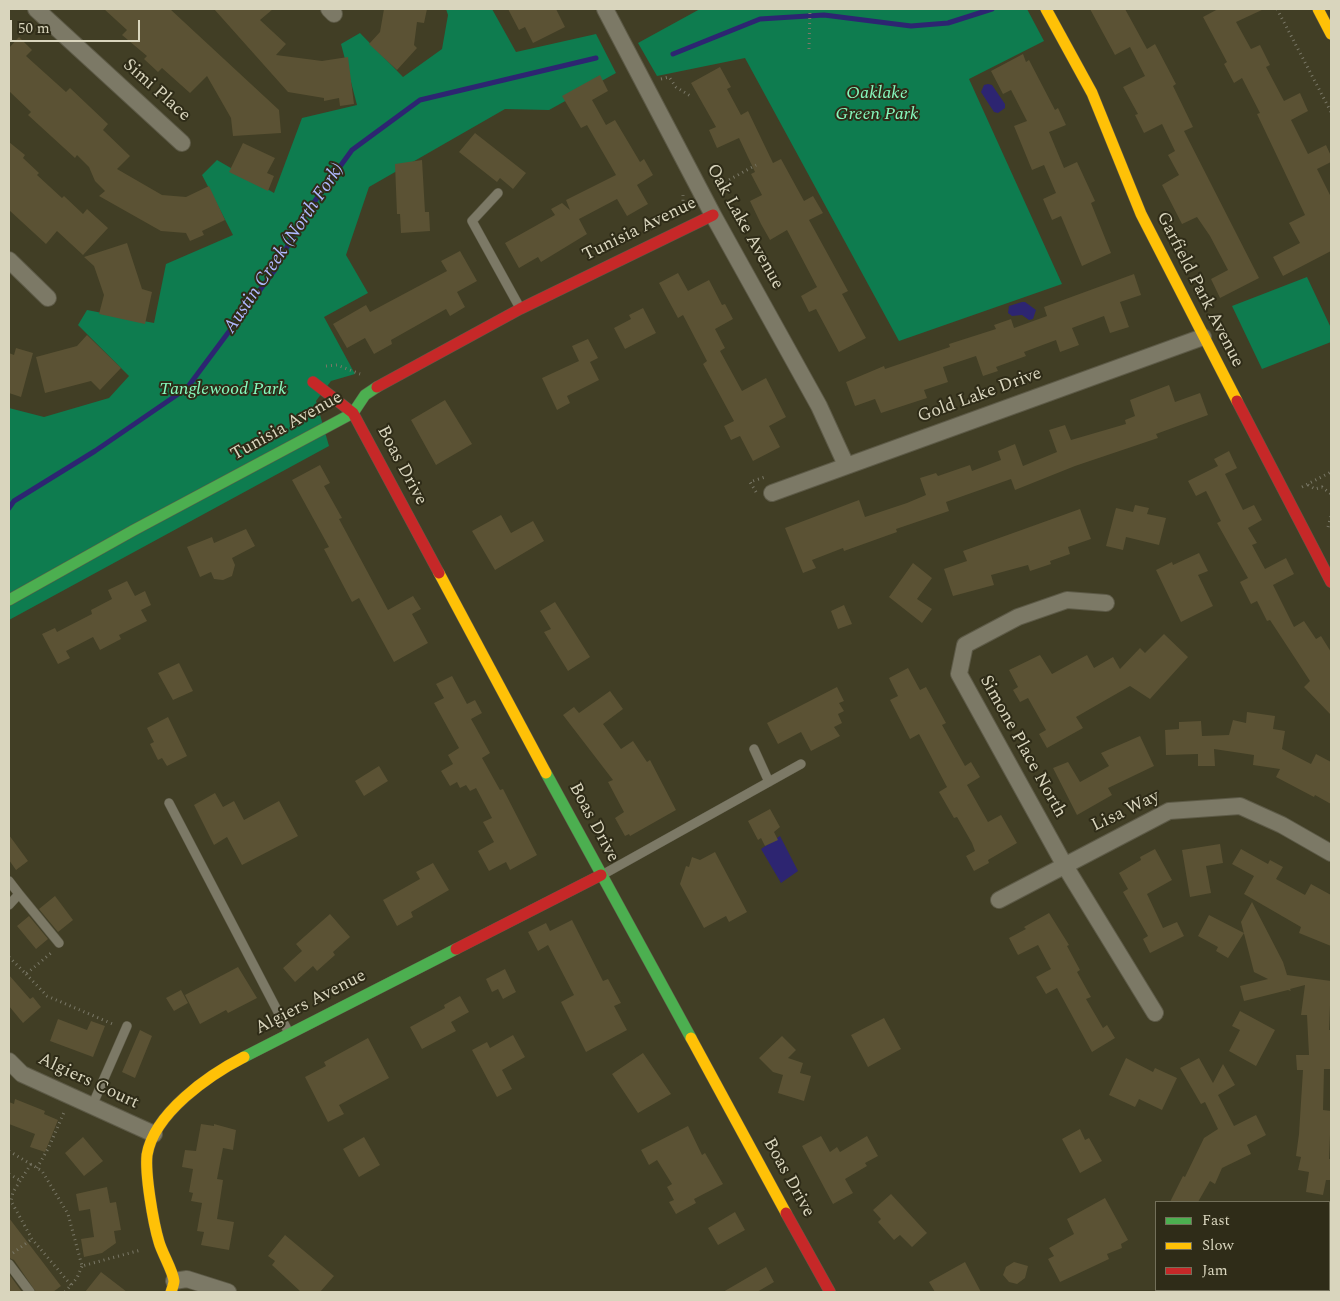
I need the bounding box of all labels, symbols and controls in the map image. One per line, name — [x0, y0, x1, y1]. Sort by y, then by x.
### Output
scale bar — [12, 10, 142, 42]
text: 50 m — [18, 17, 50, 40]
street label: Simi Place — [118, 55, 194, 127]
park label: Oaklake Green Park — [836, 83, 918, 126]
water label: Austin Creek (North Fork) — [220, 160, 350, 338]
street label: Oak Lake Avenue — [701, 160, 787, 294]
street label: Tunisia Avenue — [579, 193, 701, 267]
street label: Garfield Park Avenue — [1150, 209, 1248, 371]
street label: Gold Lake Drive — [915, 364, 1045, 428]
park label: Tanglewood Park — [159, 379, 287, 401]
street label: Tunisia Avenue — [227, 387, 347, 467]
street label: Boas Drive — [371, 423, 431, 509]
street label: Simone Place North — [974, 672, 1070, 822]
street label: Boas Drive — [563, 780, 623, 866]
street label: Lisa Way — [1089, 786, 1163, 838]
street label: Algiers Avenue — [252, 966, 370, 1040]
street label: Algiers Court — [34, 1049, 142, 1115]
street label: Boas Drive — [757, 1135, 819, 1221]
legend — [1155, 1201, 1330, 1291]
text: Fast — [1202, 1209, 1230, 1232]
text: Slow — [1202, 1234, 1234, 1257]
text: Jam — [1202, 1259, 1228, 1282]

